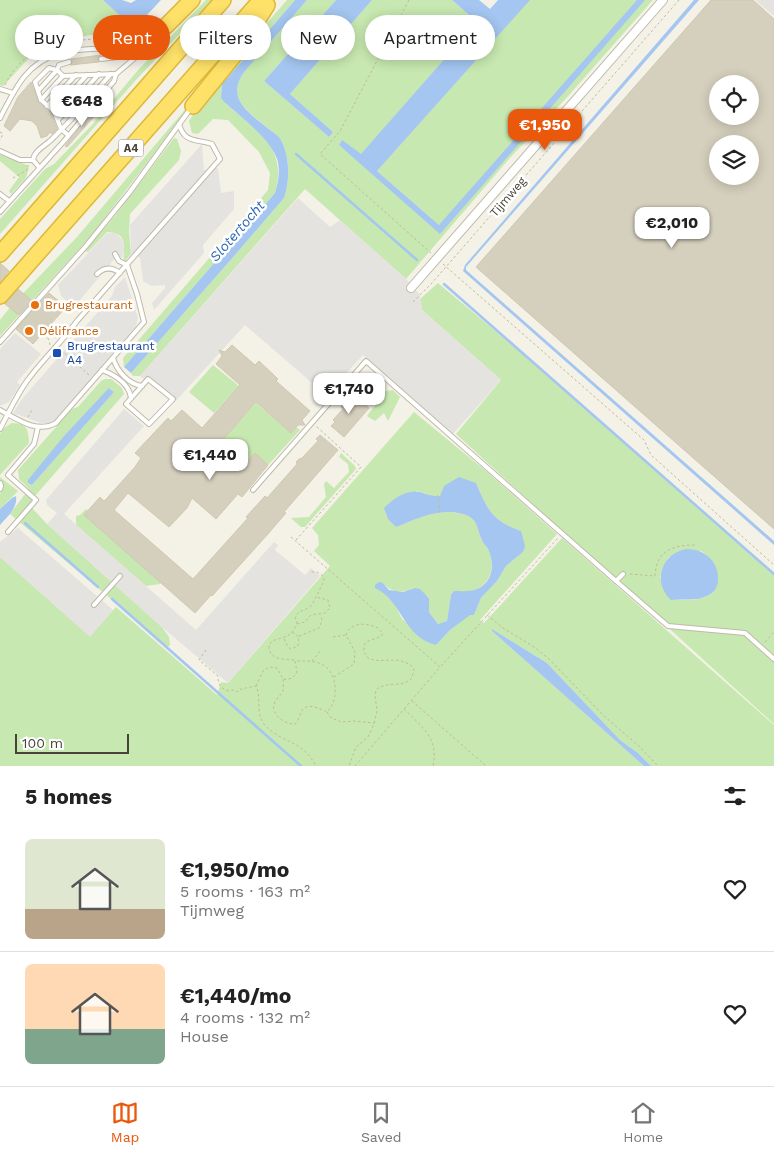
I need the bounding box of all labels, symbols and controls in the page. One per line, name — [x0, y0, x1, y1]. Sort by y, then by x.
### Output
chip: Buy — [15, 15, 83, 60]
chip: Rent — [93, 15, 170, 60]
chip: Filters — [180, 15, 271, 60]
chip: New — [281, 15, 355, 60]
chip: Apartment — [365, 15, 495, 60]
map controls — [709, 75, 759, 185]
button: locate — [709, 75, 759, 125]
pin: €648 — [52, 84, 112, 127]
text: €648 — [61, 91, 103, 110]
pin: €1,950 — [504, 108, 586, 151]
text: €1,950 — [519, 115, 571, 134]
button: layers — [709, 135, 759, 185]
road number: A4 — [118, 140, 144, 156]
street label: Tijmweg — [487, 174, 529, 220]
water label: Slotertocht — [206, 197, 268, 265]
pin: €2,010 — [631, 206, 713, 249]
text: €2,010 — [646, 213, 698, 232]
place label: Brugrestaurant — [45, 298, 133, 312]
marker: Brugrestaurant — [29, 299, 41, 311]
place label: Délifrance — [39, 324, 99, 338]
marker: Délifrance — [23, 325, 35, 337]
place label: Brugrestaurant A4 — [67, 339, 155, 367]
marker: Brugrestaurant A4 — [51, 347, 63, 359]
pin: €1,740 — [308, 372, 390, 415]
text: €1,740 — [324, 379, 374, 398]
pin: €1,440 — [169, 438, 251, 481]
text: €1,440 — [183, 445, 237, 464]
scale bar — [15, 731, 129, 754]
text: 100 m — [22, 735, 63, 751]
icon: filters — [721, 782, 749, 810]
text: 5 homes — [25, 784, 112, 809]
text: €1,950/mo — [180, 857, 289, 882]
icon: home — [65, 859, 125, 919]
icon: heart — [721, 875, 749, 903]
text: 5 rooms · 163 m² — [180, 882, 310, 901]
text: Tijmweg — [180, 901, 244, 920]
text: €1,440/mo — [180, 983, 291, 1008]
icon: home — [65, 984, 125, 1044]
icon: heart — [721, 1000, 749, 1028]
text: 4 rooms · 132 m² — [180, 1008, 310, 1027]
text: House — [180, 1027, 229, 1046]
tab: Map — [111, 1099, 139, 1145]
tab: Saved — [361, 1099, 402, 1145]
tab: Home — [623, 1099, 663, 1145]

